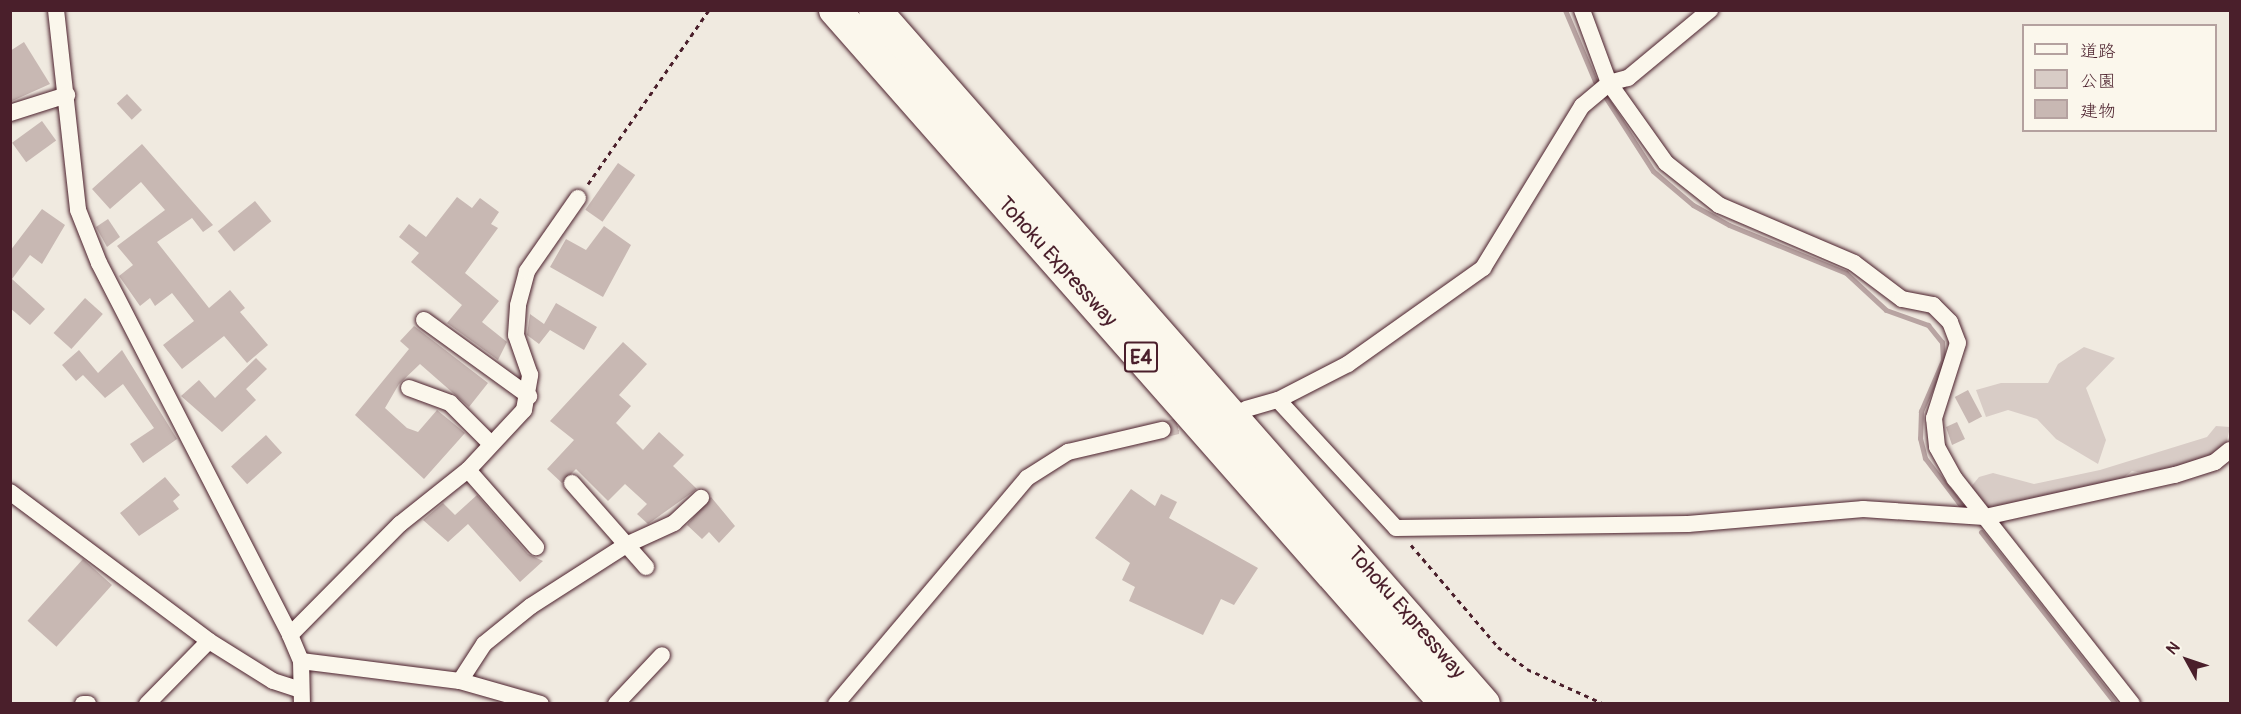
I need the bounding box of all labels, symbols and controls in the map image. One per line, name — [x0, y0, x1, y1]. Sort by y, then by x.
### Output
legend — [2022, 24, 2217, 132]
text: 道路 — [2080, 40, 2116, 63]
text: 公園 — [2080, 70, 2116, 93]
text: 建物 — [2080, 100, 2116, 123]
street label: Tohoku Expressway — [992, 192, 1122, 332]
road number: E4 — [1123, 340, 1159, 374]
street label: Tohoku Expressway — [1342, 542, 1470, 684]
north arrow — [2157, 630, 2217, 690]
text: N — [2162, 638, 2184, 659]

